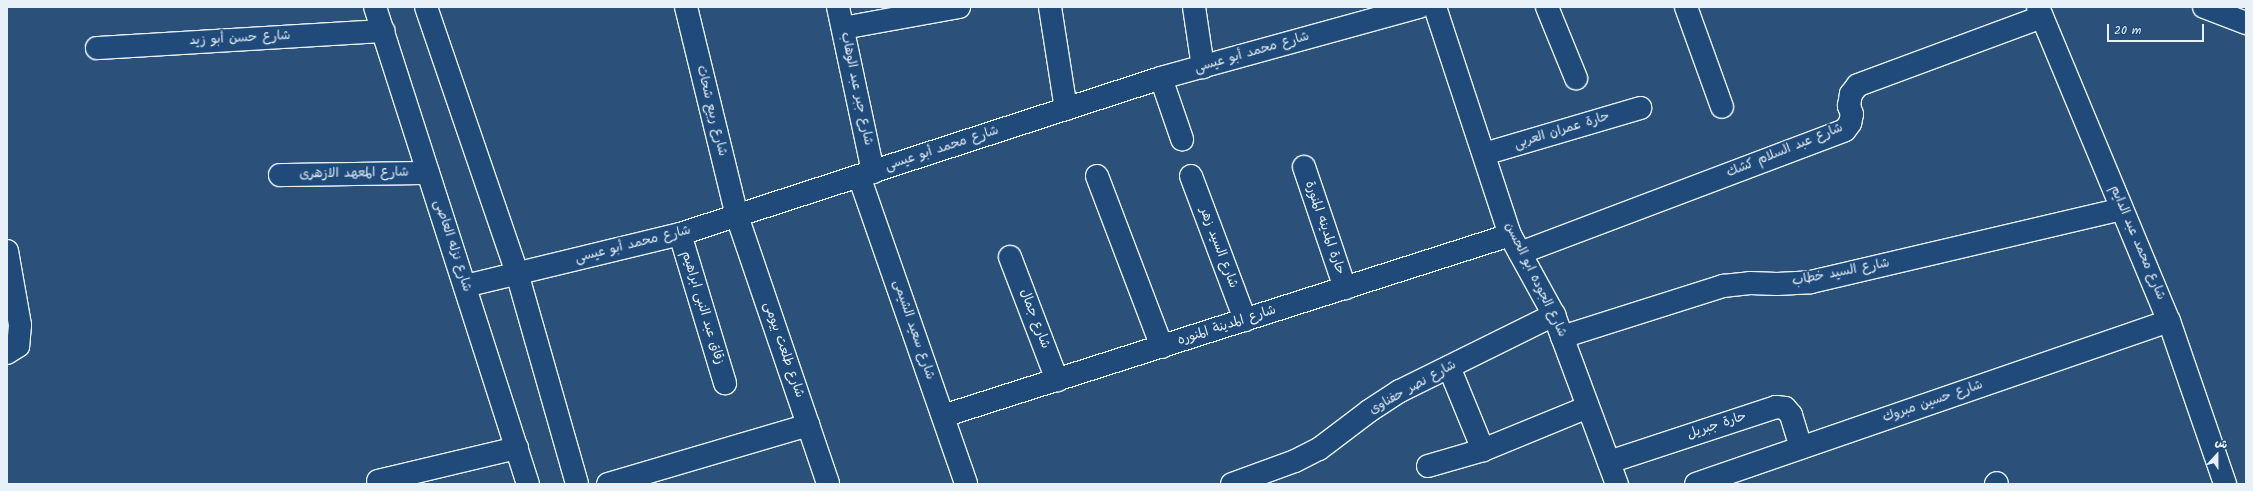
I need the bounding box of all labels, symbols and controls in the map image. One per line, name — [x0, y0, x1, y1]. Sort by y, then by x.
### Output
scale bar — [2109, 16, 2206, 42]
text: 20 m — [2114, 21, 2141, 40]
street label: شارع حسن أبو زيد — [189, 29, 291, 49]
street label: شارع محمد أبو عيسى — [1193, 29, 1311, 77]
street label: شارع جبر عبد الوهاب — [836, 31, 876, 147]
street label: شارع ربيع شحات — [692, 64, 730, 158]
street label: حارة عمران العربى — [1512, 109, 1612, 153]
street label: شارع عبد السلام كشك — [1725, 121, 1845, 181]
street label: شارع محمد أبو عيسى — [883, 123, 1001, 175]
street label: شارع المعهد الازهرى — [299, 165, 409, 183]
street label: حارة المدينه المنورة — [1301, 179, 1347, 277]
street label: شارع محمد عبد الدايم — [2106, 183, 2168, 303]
street label: شارع نزله العاصى — [430, 198, 474, 294]
street label: شارع السيد زهر — [1195, 205, 1241, 291]
street label: شارع الجوده ابو الحسن — [1500, 220, 1570, 340]
street label: شارع محمد أبو عيسى — [574, 223, 692, 267]
street label: زقاق عبد النبى ابراهيم — [677, 249, 727, 367]
street label: شارع السيد خطاب — [1791, 256, 1891, 290]
street label: شارع سعيد الشيمى — [889, 278, 937, 382]
street label: شارع جمال — [1016, 287, 1052, 351]
street label: شارع طلعت بيومى — [759, 300, 807, 400]
street label: شارع المدينة المنوره — [1176, 303, 1278, 349]
street label: شارع نصر حفناوى — [1367, 358, 1459, 418]
street label: شارع حسين مبروك — [1881, 378, 1985, 426]
street label: حارة جبريل — [1685, 409, 1749, 443]
text: ش — [2212, 433, 2230, 454]
north arrow — [2197, 435, 2237, 475]

